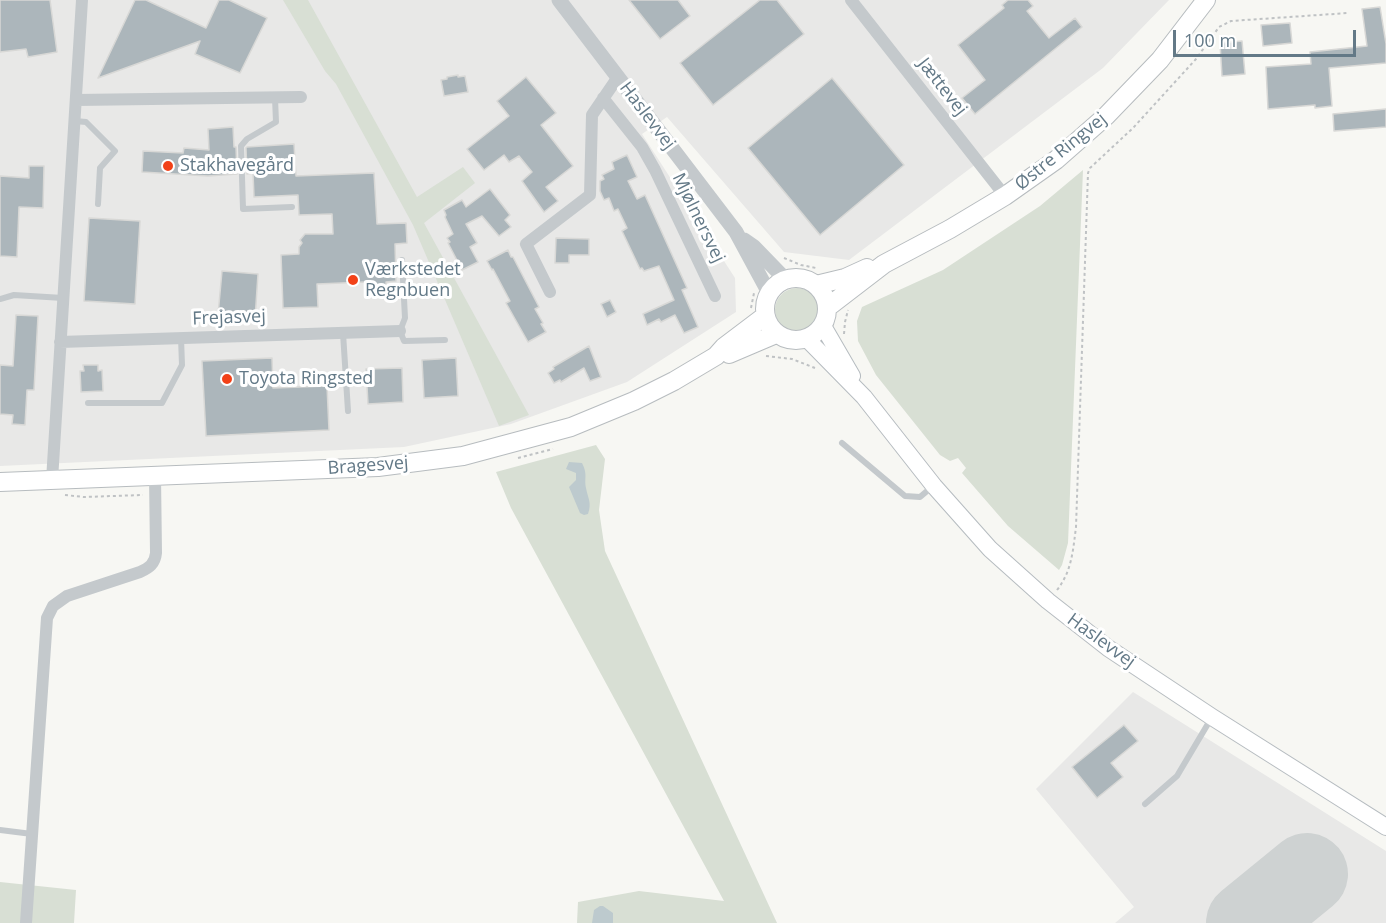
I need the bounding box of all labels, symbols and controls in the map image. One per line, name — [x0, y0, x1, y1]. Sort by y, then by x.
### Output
scale bar — [1176, 18, 1359, 56]
text: 100 m — [1184, 28, 1236, 52]
street label: Jættevej — [913, 54, 971, 120]
street label: Haslevvej — [615, 78, 679, 154]
street label: Østre Ringvej — [1011, 109, 1111, 195]
place label: Stakhavegård — [180, 155, 294, 177]
marker: Stakhavegård — [161, 159, 175, 173]
street label: Mjølnersvej — [667, 170, 729, 266]
place label: Værkstedet Regnbuen — [365, 259, 461, 302]
marker: Værkstedet Regnbuen — [346, 273, 360, 287]
street label: Frejasvej — [192, 306, 266, 330]
place label: Toyota Ringsted — [239, 368, 373, 390]
marker: Toyota Ringsted — [220, 372, 234, 386]
street label: Bragesvej — [327, 452, 409, 480]
street label: Haslevvej — [1063, 609, 1139, 673]

